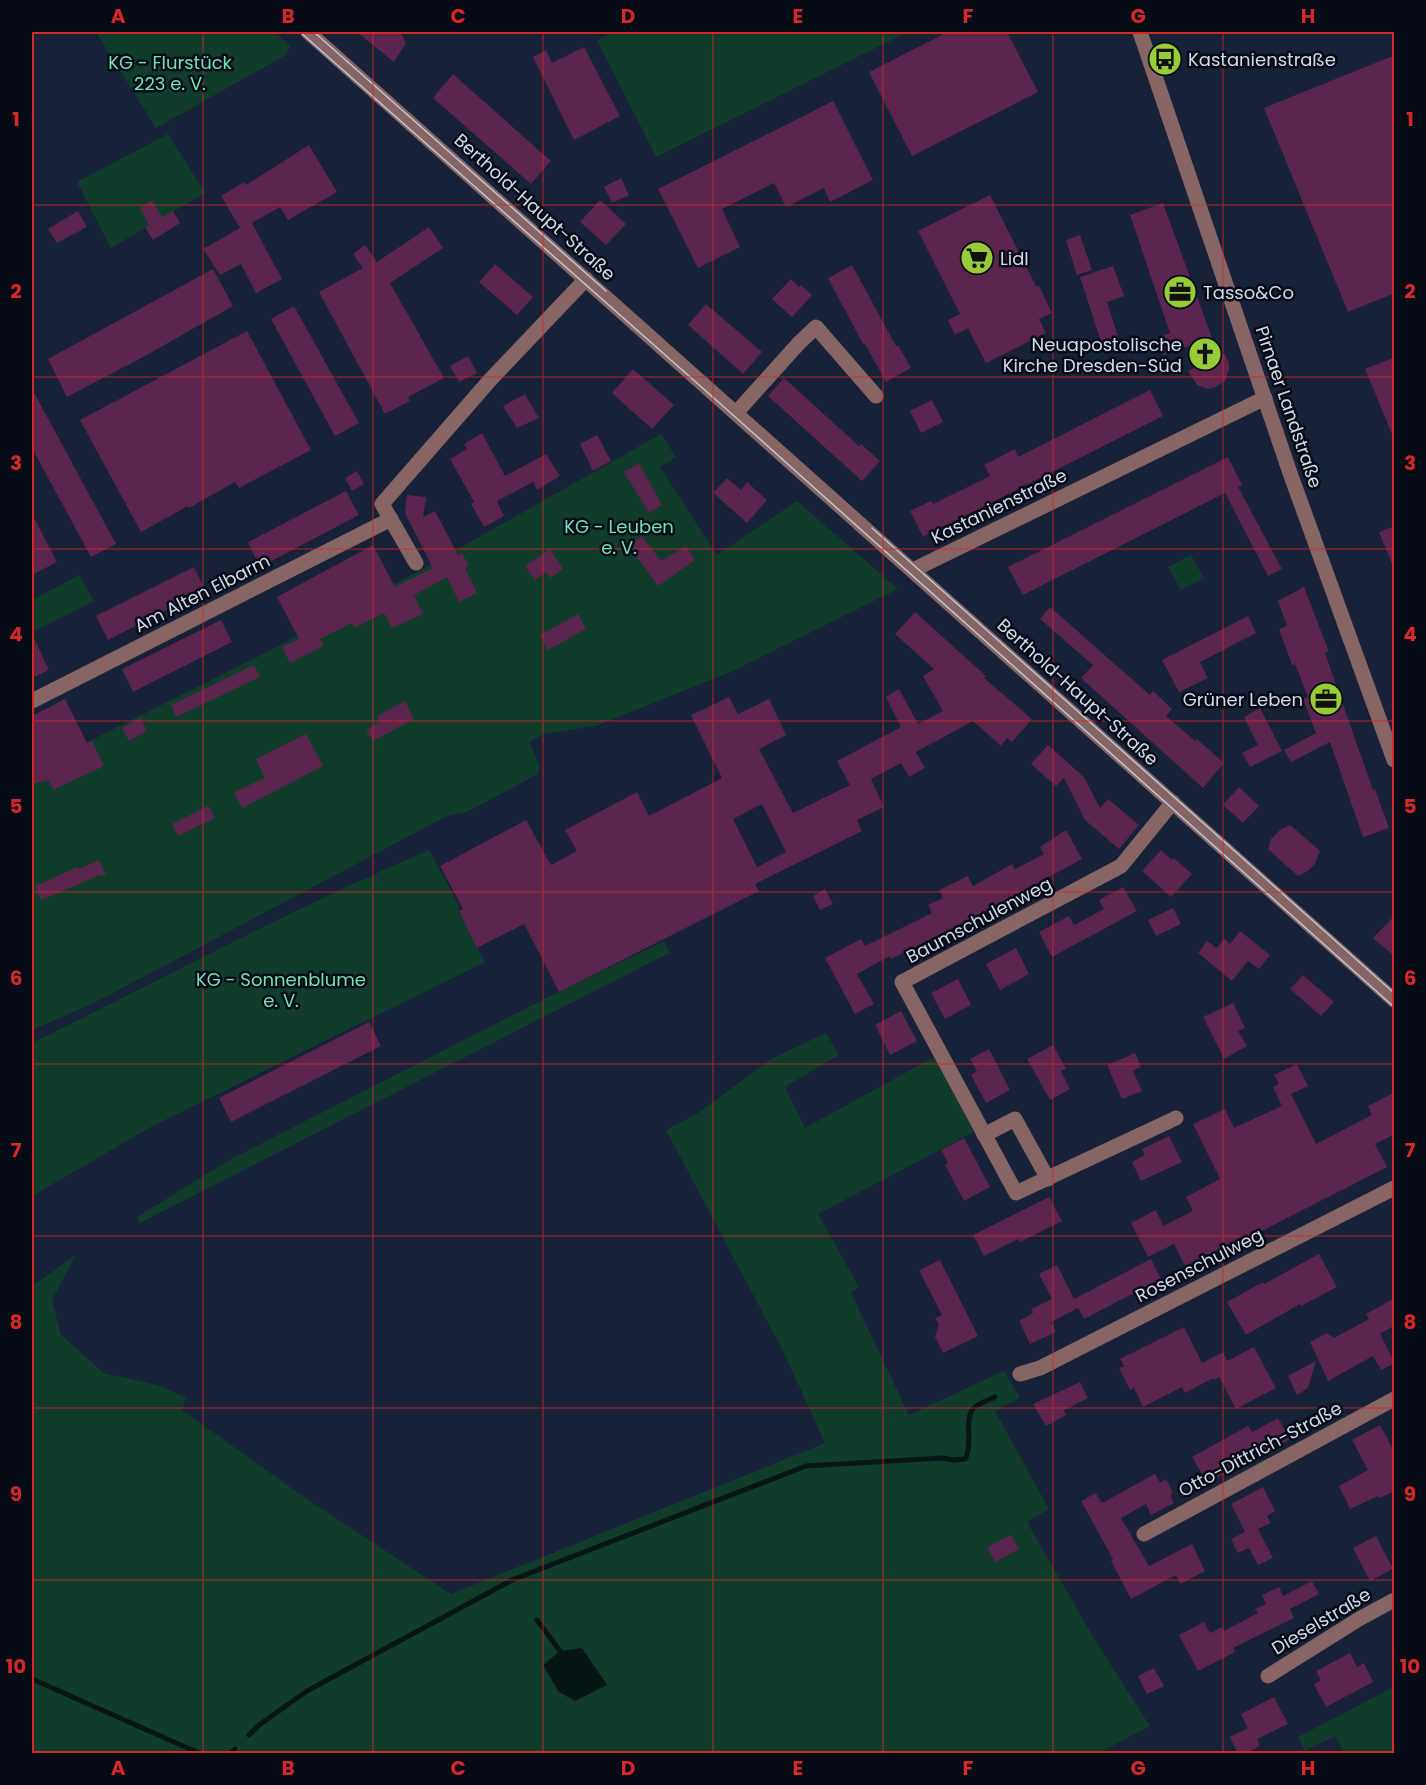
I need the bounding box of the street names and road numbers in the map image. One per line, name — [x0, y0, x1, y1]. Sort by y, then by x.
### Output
street label: Berthold-Haupt-Straße — [449, 128, 621, 286]
street label: Pirnaer Landstraße — [1250, 323, 1328, 491]
street label: Kastanienstraße — [927, 462, 1071, 550]
street label: Am Alten Elbarm — [130, 548, 274, 638]
street label: Berthold-Haupt-Straße — [992, 613, 1164, 771]
street label: Baumschulenweg — [902, 871, 1056, 969]
street label: Rosenschulweg — [1131, 1222, 1267, 1308]
street label: Otto-Dittrich-Straße — [1174, 1395, 1346, 1503]
street label: Dieselstraße — [1267, 1582, 1375, 1660]

